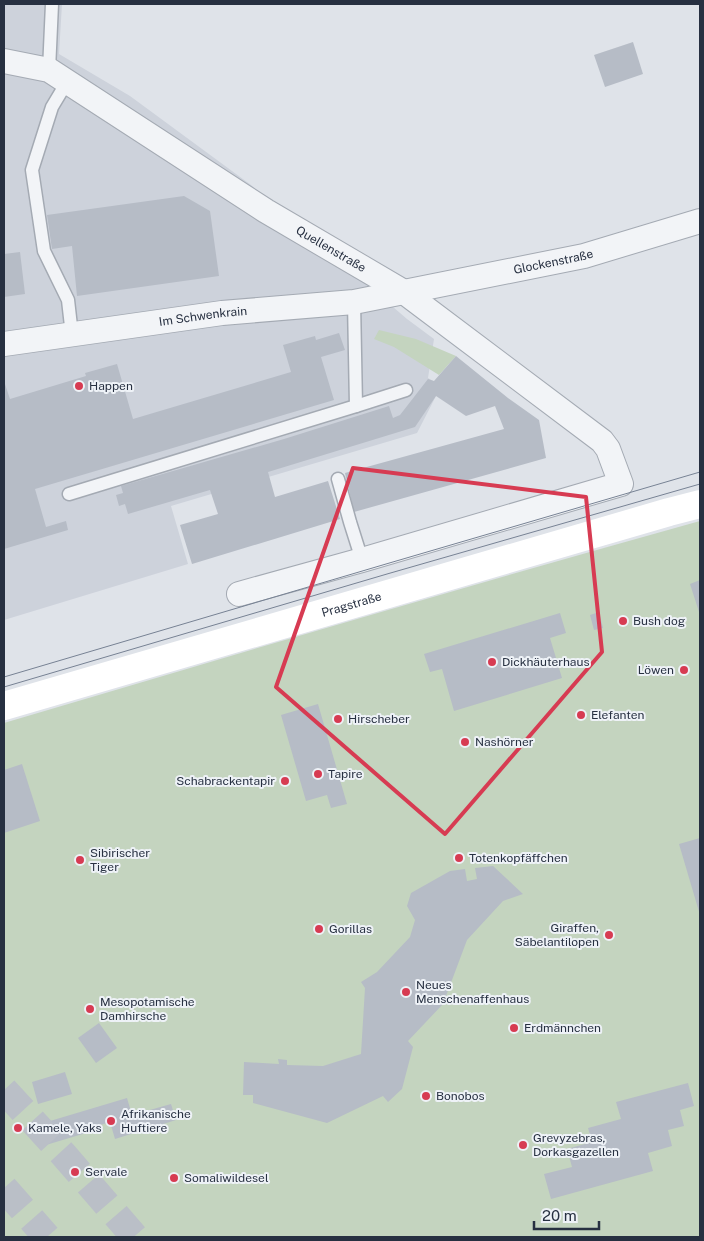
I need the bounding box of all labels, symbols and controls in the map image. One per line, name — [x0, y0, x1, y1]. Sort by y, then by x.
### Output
street label: Quellenstraße — [293, 223, 369, 275]
street label: Glockenstraße — [512, 247, 595, 277]
street label: Im Schwenkrain — [158, 304, 248, 329]
place label: Happen — [89, 379, 133, 393]
marker: Happen — [73, 380, 85, 392]
street label: Pragstraße — [320, 589, 383, 620]
place label: Bush dog — [633, 614, 685, 628]
marker: Bush dog — [617, 615, 629, 627]
place label: Dickhäuterhaus — [502, 655, 590, 669]
marker: Dickhäuterhaus — [486, 656, 498, 668]
place label: Löwen — [638, 663, 674, 677]
marker: Löwen — [678, 664, 690, 676]
place label: Elefanten — [591, 708, 645, 722]
marker: Elefanten — [575, 709, 587, 721]
place label: Hirscheber — [348, 712, 410, 726]
marker: Hirscheber — [332, 713, 344, 725]
place label: Nashörner — [475, 735, 534, 749]
marker: Nashörner — [459, 736, 471, 748]
place label: Tapire — [328, 767, 363, 781]
marker: Tapire — [312, 768, 324, 780]
place label: Schabrackentapir — [176, 774, 275, 788]
marker: Schabrackentapir — [279, 775, 291, 787]
place label: Sibirischer Tiger — [90, 846, 150, 874]
place label: Totenkopfäffchen — [469, 851, 568, 865]
marker: Totenkopfäffchen — [453, 852, 465, 864]
marker: Sibirischer Tiger — [74, 854, 86, 866]
place label: Giraffen, Säbelantilopen — [515, 921, 599, 949]
place label: Gorillas — [329, 922, 372, 936]
marker: Gorillas — [313, 923, 325, 935]
marker: Giraffen, Säbelantilopen — [603, 929, 615, 941]
place label: Neues Menschenaffenhaus — [416, 978, 529, 1006]
marker: Neues Menschenaffenhaus — [400, 986, 412, 998]
place label: Mesopotamische Damhirsche — [100, 995, 195, 1023]
marker: Mesopotamische Damhirsche — [84, 1003, 96, 1015]
place label: Erdmännchen — [524, 1021, 601, 1035]
marker: Erdmännchen — [508, 1022, 520, 1034]
place label: Bonobos — [436, 1089, 485, 1103]
marker: Bonobos — [420, 1090, 432, 1102]
place label: Afrikanische Huftiere — [121, 1107, 191, 1135]
marker: Afrikanische Huftiere — [105, 1115, 117, 1127]
place label: Kamele, Yaks — [28, 1121, 102, 1135]
marker: Kamele, Yaks — [12, 1122, 24, 1134]
place label: Grevyzebras, Dorkasgazellen — [533, 1131, 619, 1159]
marker: Grevyzebras, Dorkasgazellen — [517, 1139, 529, 1151]
place label: Servale — [85, 1165, 128, 1179]
marker: Servale — [69, 1166, 81, 1178]
place label: Somaliwildesel — [184, 1171, 269, 1185]
marker: Somaliwildesel — [168, 1172, 180, 1184]
scale bar — [534, 1198, 599, 1230]
text: 20 m — [542, 1207, 577, 1224]

